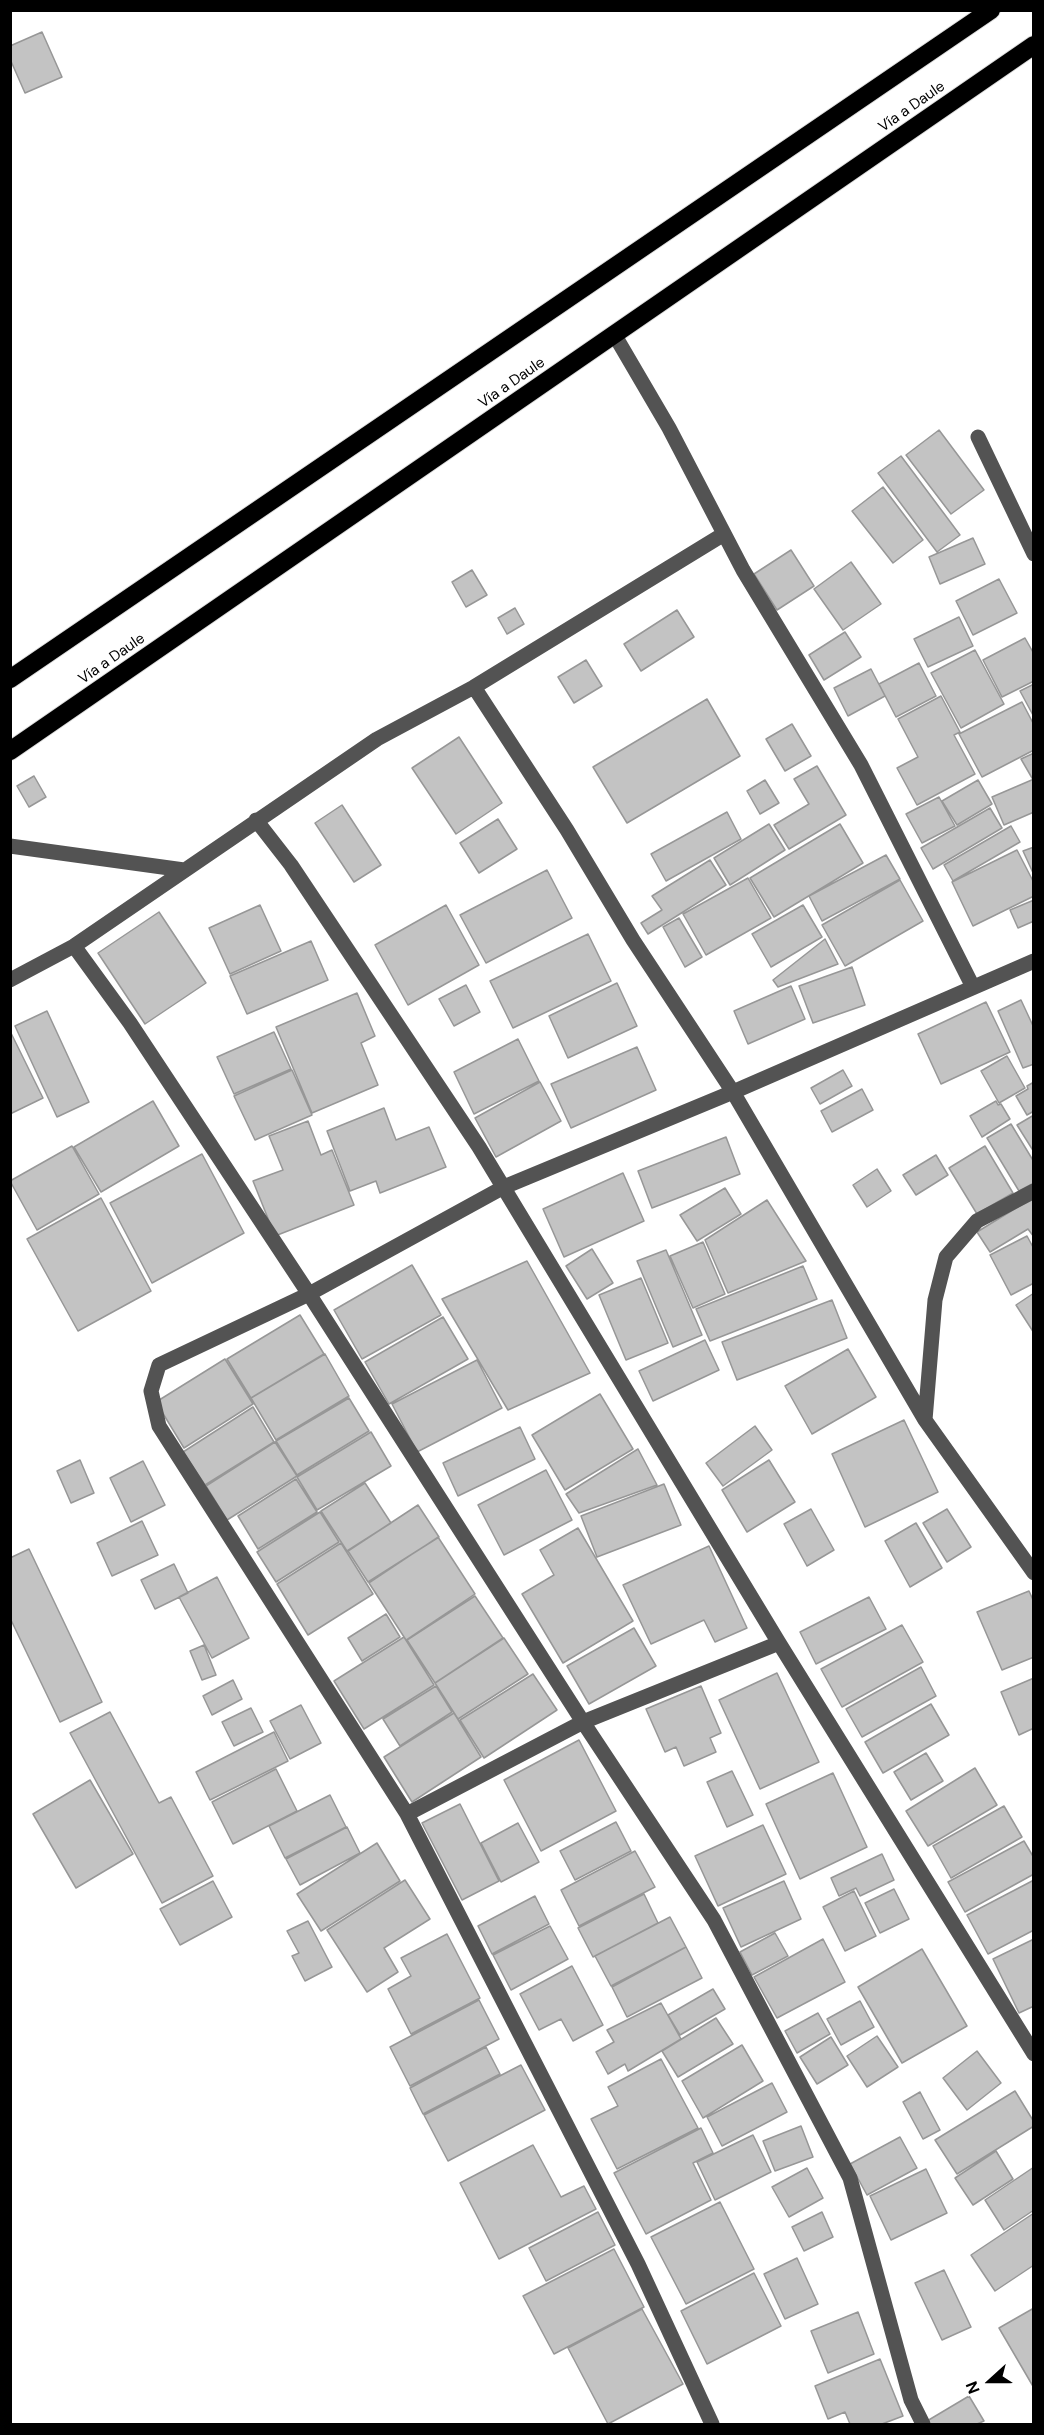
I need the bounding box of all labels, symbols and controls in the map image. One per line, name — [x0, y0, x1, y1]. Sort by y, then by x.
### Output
street label: Vía a Daule — [875, 78, 949, 136]
street label: Vía a Daule — [475, 354, 549, 412]
street label: Vía a Daule — [75, 630, 149, 688]
north arrow — [960, 2351, 1020, 2411]
text: N — [961, 2378, 985, 2397]

